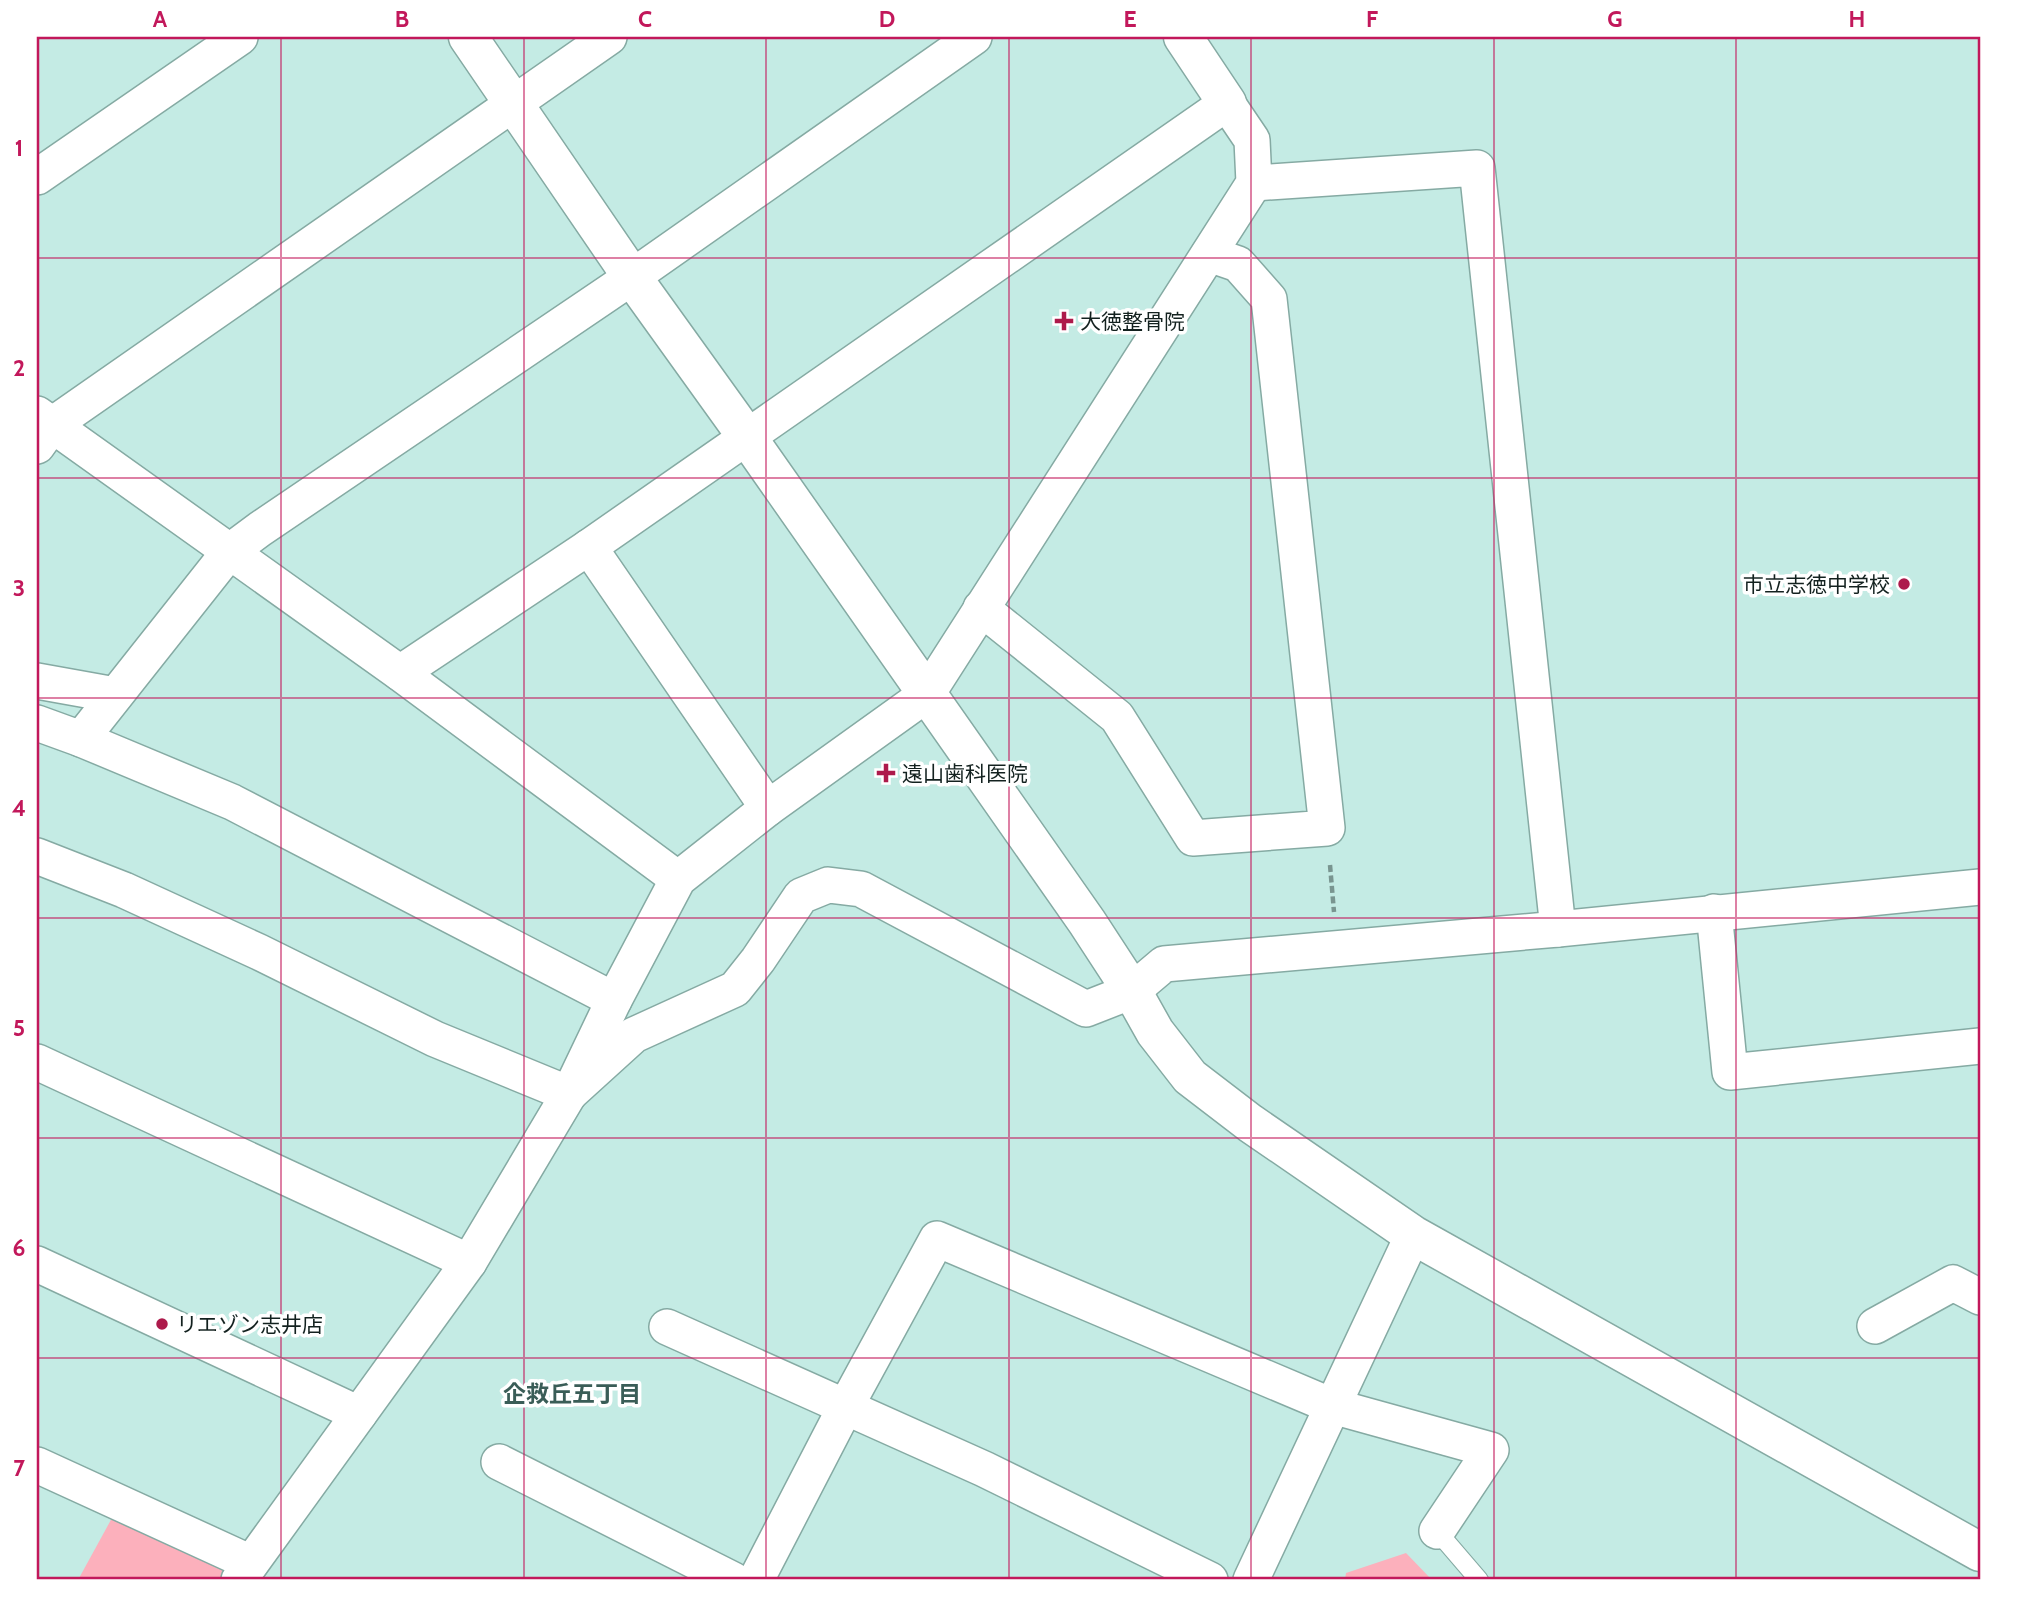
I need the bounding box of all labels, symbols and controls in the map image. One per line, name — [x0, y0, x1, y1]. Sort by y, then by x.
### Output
text: A — [153, 5, 168, 33]
text: B — [395, 5, 409, 33]
text: C — [638, 5, 652, 33]
text: D — [879, 5, 895, 33]
text: E — [1123, 5, 1137, 33]
text: F — [1366, 5, 1378, 33]
text: G — [1607, 5, 1623, 33]
text: H — [1849, 5, 1865, 33]
text: 1 — [15, 134, 23, 162]
place label: 大徳整骨院 — [1080, 309, 1185, 334]
marker: 大徳整骨院 — [1054, 311, 1074, 331]
text: 2 — [13, 354, 25, 382]
place label: 市立志徳中学校 — [1743, 572, 1890, 597]
text: 3 — [13, 574, 25, 602]
marker: 市立志徳中学校 — [1896, 576, 1912, 592]
place label: 遠山歯科医院 — [902, 761, 1028, 786]
marker: 遠山歯科医院 — [876, 763, 896, 783]
text: 4 — [12, 794, 26, 822]
text: 5 — [13, 1014, 25, 1042]
text: 6 — [13, 1234, 25, 1262]
place label: リエゾン志井店 — [176, 1312, 323, 1337]
marker: リエゾン志井店 — [154, 1316, 170, 1332]
district label: 企救丘五丁目 — [503, 1380, 641, 1408]
text: 7 — [13, 1454, 25, 1482]

